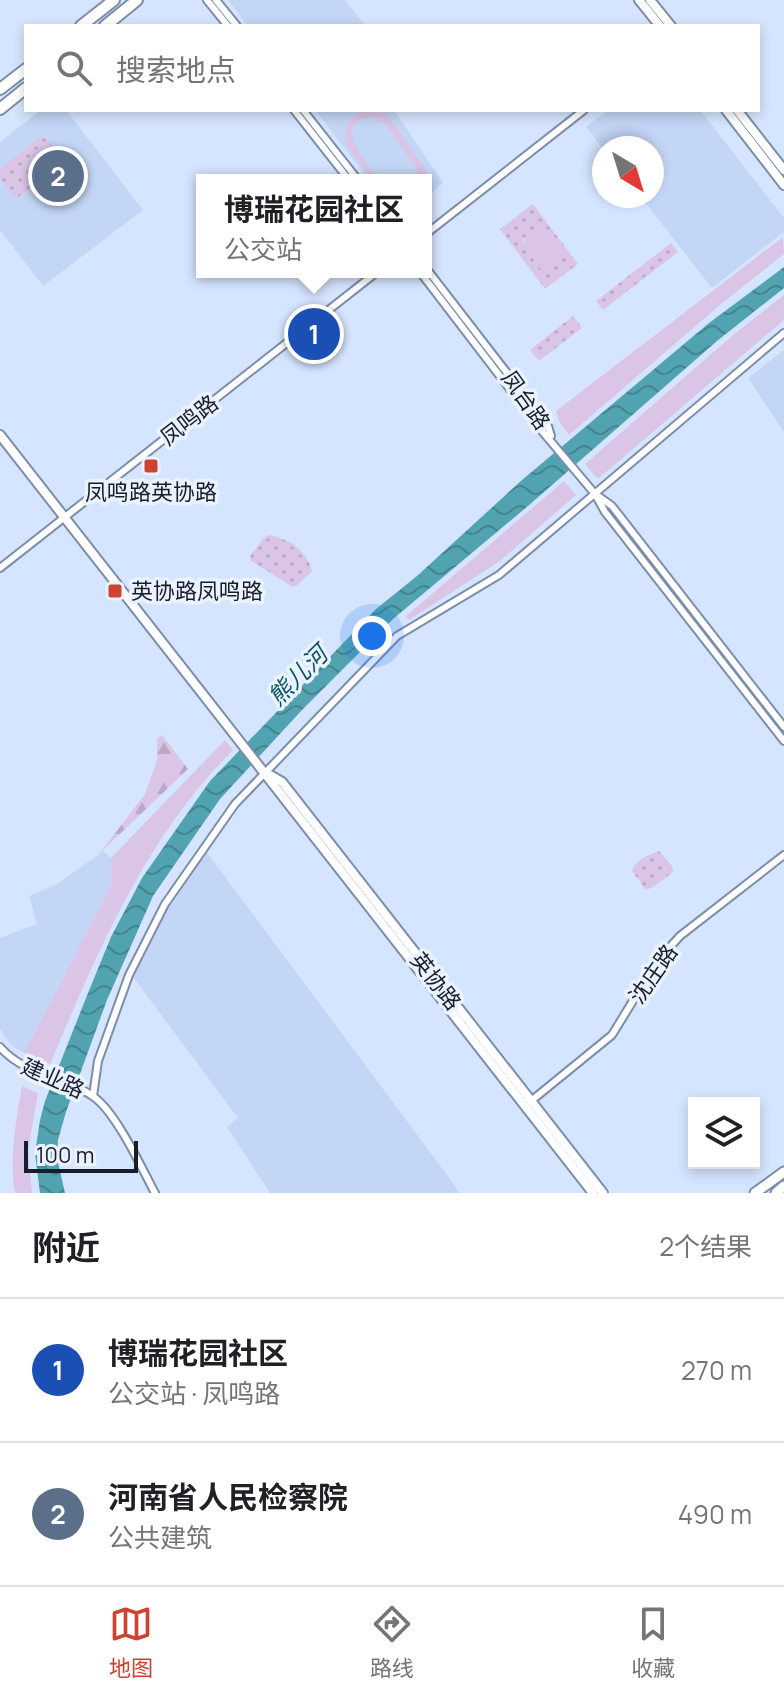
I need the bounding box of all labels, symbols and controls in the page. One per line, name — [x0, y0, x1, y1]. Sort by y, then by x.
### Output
search box — [24, 24, 760, 112]
icon: search — [52, 46, 96, 90]
text: 搜索地点 — [116, 49, 236, 90]
north arrow — [592, 136, 664, 208]
pin: 2 — [32, 146, 84, 206]
popup — [196, 174, 432, 278]
text: 博瑞花园社区 — [224, 188, 404, 229]
text: 公交站 — [224, 231, 302, 267]
pin: 1 — [288, 304, 340, 364]
street label: 凤台路 — [495, 364, 557, 436]
street label: 凤鸣路 — [154, 388, 224, 452]
marker: 凤鸣路英协路 — [142, 457, 160, 475]
place label: 凤鸣路英协路 — [85, 477, 217, 507]
place label: 英协路凤鸣路 — [131, 576, 263, 606]
marker: 英协路凤鸣路 — [106, 582, 124, 600]
your location — [352, 616, 392, 656]
water label: 熊儿河 — [260, 635, 337, 712]
street label: 沈庄路 — [622, 938, 684, 1010]
street label: 英协路 — [404, 946, 468, 1016]
street label: 建业路 — [17, 1051, 89, 1105]
map controls — [688, 1097, 760, 1169]
button: layers — [688, 1097, 760, 1169]
scale bar — [24, 1137, 138, 1173]
text: 100 m — [36, 1140, 94, 1170]
text: 附近 — [32, 1224, 100, 1270]
text: 2个结果 — [659, 1228, 752, 1264]
text: 博瑞花园社区 — [108, 1332, 288, 1373]
text: 1 — [52, 1352, 64, 1388]
text: 270 m — [681, 1352, 752, 1388]
text: 公交站 · 凤鸣路 — [108, 1375, 280, 1411]
text: 河南省人民检察院 — [108, 1476, 348, 1517]
text: 2 — [50, 1496, 66, 1532]
text: 490 m — [678, 1496, 752, 1532]
text: 公共建筑 — [108, 1519, 212, 1555]
tab: 地图 — [109, 1602, 153, 1683]
tab: 路线 — [370, 1602, 414, 1683]
tab: 收藏 — [631, 1602, 675, 1683]

